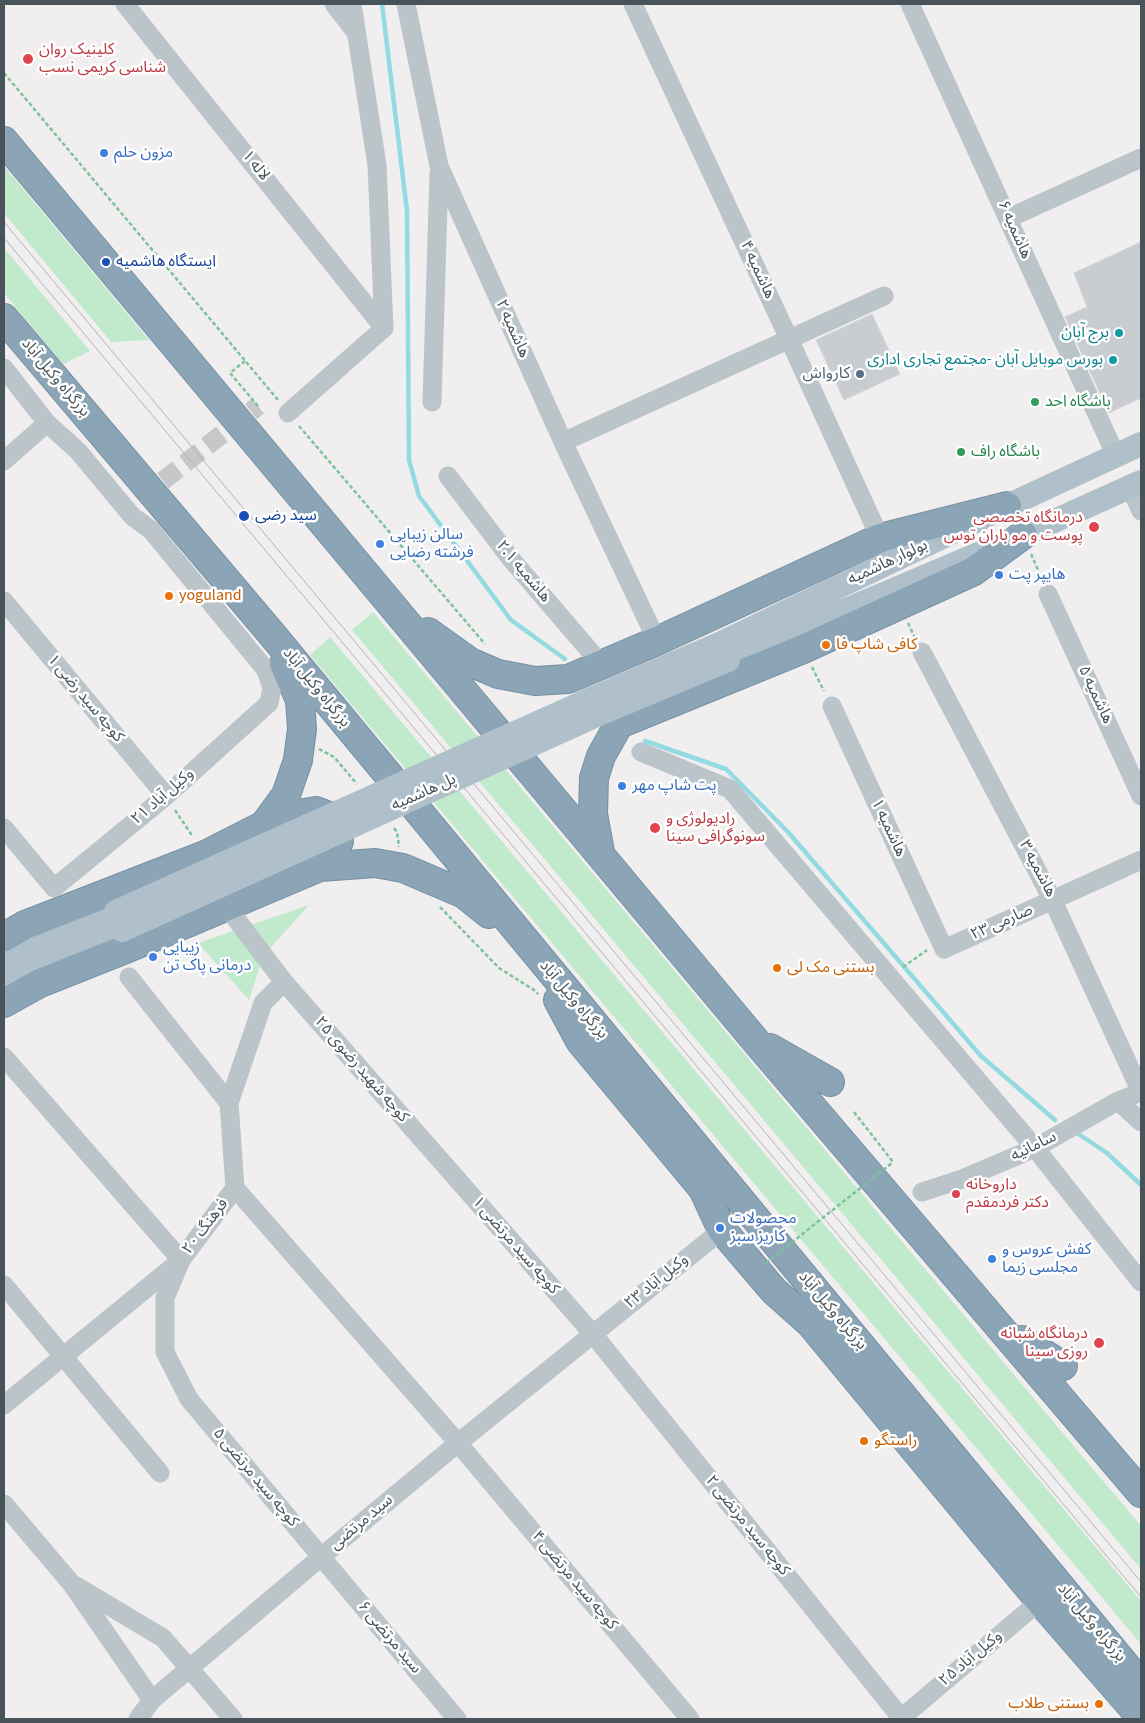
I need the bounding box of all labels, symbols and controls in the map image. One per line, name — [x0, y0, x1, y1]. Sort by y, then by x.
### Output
place label: کلینیک روان شناسی کریمی نسب — [39, 40, 166, 78]
marker: کلینیک روان شناسی کریمی نسب — [21, 52, 35, 66]
place label: مزون حلم — [114, 143, 173, 163]
marker: مزون حلم — [98, 147, 110, 159]
street label: لاله ۱ — [237, 147, 273, 185]
street label: هاشمیه ۶ — [993, 198, 1035, 262]
street label: هاشمیه ۴ — [735, 238, 779, 302]
place label: ایستگاه هاشمیه — [116, 252, 216, 272]
marker: ایستگاه هاشمیه — [100, 256, 112, 268]
street label: هاشمیه ۲ — [491, 297, 533, 361]
place label: برج آبان — [1061, 323, 1109, 343]
marker: برج آبان — [1113, 327, 1125, 339]
street label: بزرگراه وکیل آباد — [17, 335, 93, 421]
place label: بورس موبایل آبان -مجتمع تجاری اداری — [867, 350, 1103, 370]
marker: بورس موبایل آبان -مجتمع تجاری اداری — [1107, 354, 1119, 366]
place label: کارواش — [803, 364, 850, 384]
marker: کارواش — [854, 368, 866, 380]
place label: باشگاه احد — [1045, 392, 1111, 412]
marker: باشگاه احد — [1029, 396, 1041, 408]
place label: باشگاه راف — [971, 442, 1040, 462]
marker: باشگاه راف — [955, 446, 967, 458]
place label: سید رضی — [255, 506, 317, 526]
place label: درمانگاه تخصصی پوست و مو باران توس — [944, 508, 1083, 546]
marker: سید رضی — [237, 509, 251, 523]
marker: درمانگاه تخصصی پوست و مو باران توس — [1087, 520, 1101, 534]
place label: سالن زیبایی فرشته رضایی — [390, 525, 474, 563]
street label: بولوار هاشمیه — [845, 536, 931, 590]
street label: هاشمیه ۲.۱ — [492, 537, 554, 607]
marker: سالن زیبایی فرشته رضایی — [374, 538, 386, 550]
place label: هایپر پت — [1009, 565, 1065, 585]
marker: هایپر پت — [993, 569, 1005, 581]
place label: yoguland — [179, 586, 242, 606]
marker: yoguland — [163, 590, 175, 602]
place label: کافی شاپ فا — [836, 635, 917, 655]
marker: کافی شاپ فا — [820, 639, 832, 651]
street label: بزرگراه وکیل آباد — [278, 644, 354, 732]
street label: کوچه سید رضی ۱ — [43, 651, 127, 747]
street label: هاشمیه ۵ — [1073, 663, 1117, 727]
street label: ۲۱ وکیل آباد — [128, 765, 198, 829]
street label: پل هاشمیه — [389, 770, 459, 816]
place label: پت شاپ مهر — [632, 776, 717, 796]
marker: پت شاپ مهر — [616, 780, 628, 792]
street label: هاشمیه ۱ — [866, 796, 910, 860]
place label: رادیولوژی و سونوگرافی سینا — [666, 809, 765, 847]
marker: رادیولوژی و سونوگرافی سینا — [648, 821, 662, 835]
street label: هاشمیه ۳ — [1014, 837, 1060, 901]
street label: صارمی ۲۳ — [968, 901, 1036, 945]
place label: زیبایی درمانی پاک تن — [163, 938, 251, 976]
marker: زیبایی درمانی پاک تن — [147, 951, 159, 963]
street label: بزرگراه وکیل آباد — [535, 957, 611, 1043]
place label: بستنی مک لی — [787, 958, 874, 978]
marker: بستنی مک لی — [771, 962, 783, 974]
street label: کوچه شهید رضوی ۲۵ — [310, 1013, 412, 1127]
street label: سامانیه — [1008, 1128, 1060, 1166]
place label: داروخانه دكتر فردمقدم — [966, 1175, 1049, 1213]
marker: داروخانه دكتر فردمقدم — [950, 1188, 962, 1200]
street label: کوچه سید مرتضی ۱ — [467, 1193, 563, 1299]
street label: فرهنگ ۲۰ — [179, 1195, 233, 1259]
place label: محصولات کاریز سبز — [730, 1209, 797, 1247]
marker: محصولات کاریز سبز — [714, 1222, 726, 1234]
place label: کفش عروس و مجلسی زیما — [1002, 1240, 1091, 1278]
street label: ۲۳ وکیل آباد — [621, 1250, 693, 1314]
marker: کفش عروس و مجلسی زیما — [986, 1253, 998, 1265]
street label: بزرگراه وکیل آباد — [794, 1268, 870, 1354]
place label: درمانگاه شبانه روزی سینا — [1001, 1324, 1088, 1362]
marker: درمانگاه شبانه روزی سینا — [1092, 1336, 1106, 1350]
street label: کوچه سید مرتضی ۵ — [208, 1425, 302, 1531]
place label: راستگو — [874, 1431, 917, 1451]
marker: راستگو — [858, 1435, 870, 1447]
street label: کوچه سید مرتضی ۲ — [701, 1472, 793, 1580]
street label: سید مرتضی — [327, 1491, 397, 1555]
street label: کوچه سید مرتضی ۴ — [527, 1528, 621, 1634]
street label: بزرگراه وکیل آباد — [1053, 1580, 1129, 1666]
street label: سید مرتضی ۶ — [353, 1598, 425, 1678]
street label: ۲۵ وکیل آباد — [936, 1627, 1006, 1691]
place label: بستنی طلاب — [1008, 1694, 1089, 1714]
marker: بستنی طلاب — [1093, 1698, 1105, 1710]

